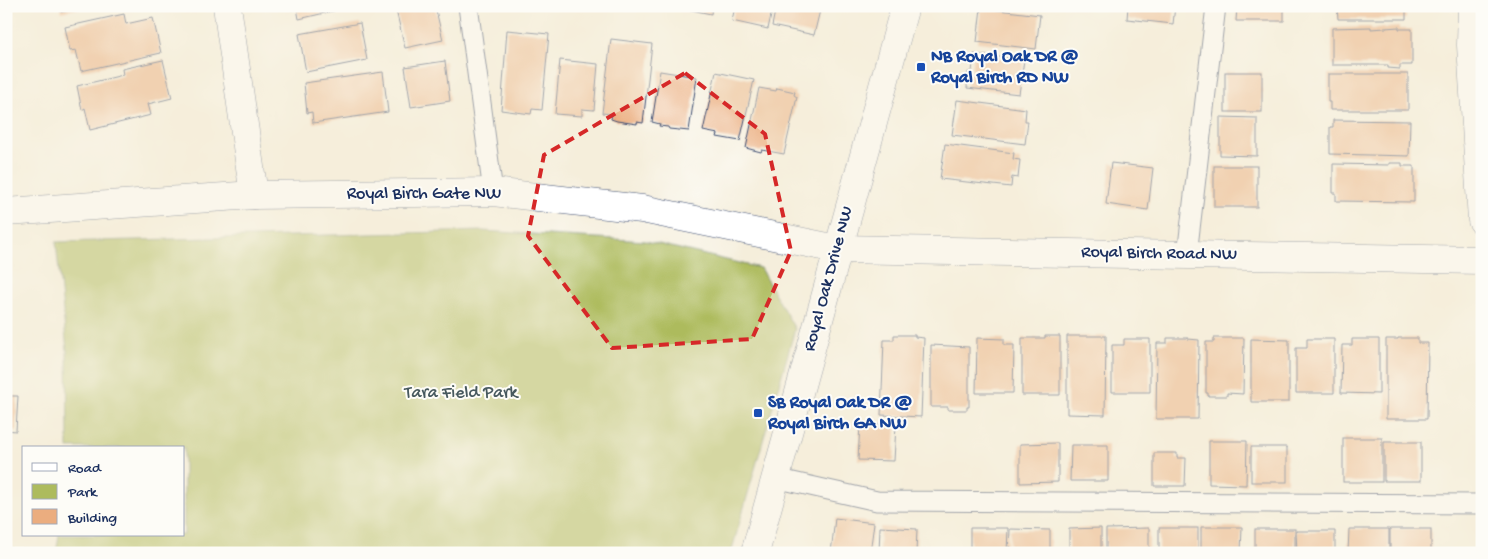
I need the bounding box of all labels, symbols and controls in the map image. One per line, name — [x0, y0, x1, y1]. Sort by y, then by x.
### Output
place label: NB Royal Oak DR @ Royal Birch RD NW — [930, 47, 1079, 89]
marker: NB Royal Oak DR @ Royal Birch RD NW — [915, 61, 927, 73]
street label: Royal Birch Gate NW — [347, 184, 501, 205]
street label: Royal Oak Drive NW — [800, 204, 858, 354]
street label: Royal Birch Road NW — [1081, 242, 1237, 266]
park label: Tara Field Park — [403, 383, 519, 404]
place label: SB Royal Oak DR @ Royal Birch GA NW — [767, 393, 912, 435]
marker: SB Royal Oak DR @ Royal Birch GA NW — [752, 407, 764, 419]
legend — [22, 446, 185, 536]
text: Road — [68, 460, 102, 478]
text: Park — [67, 484, 98, 502]
text: Building — [67, 510, 117, 528]

